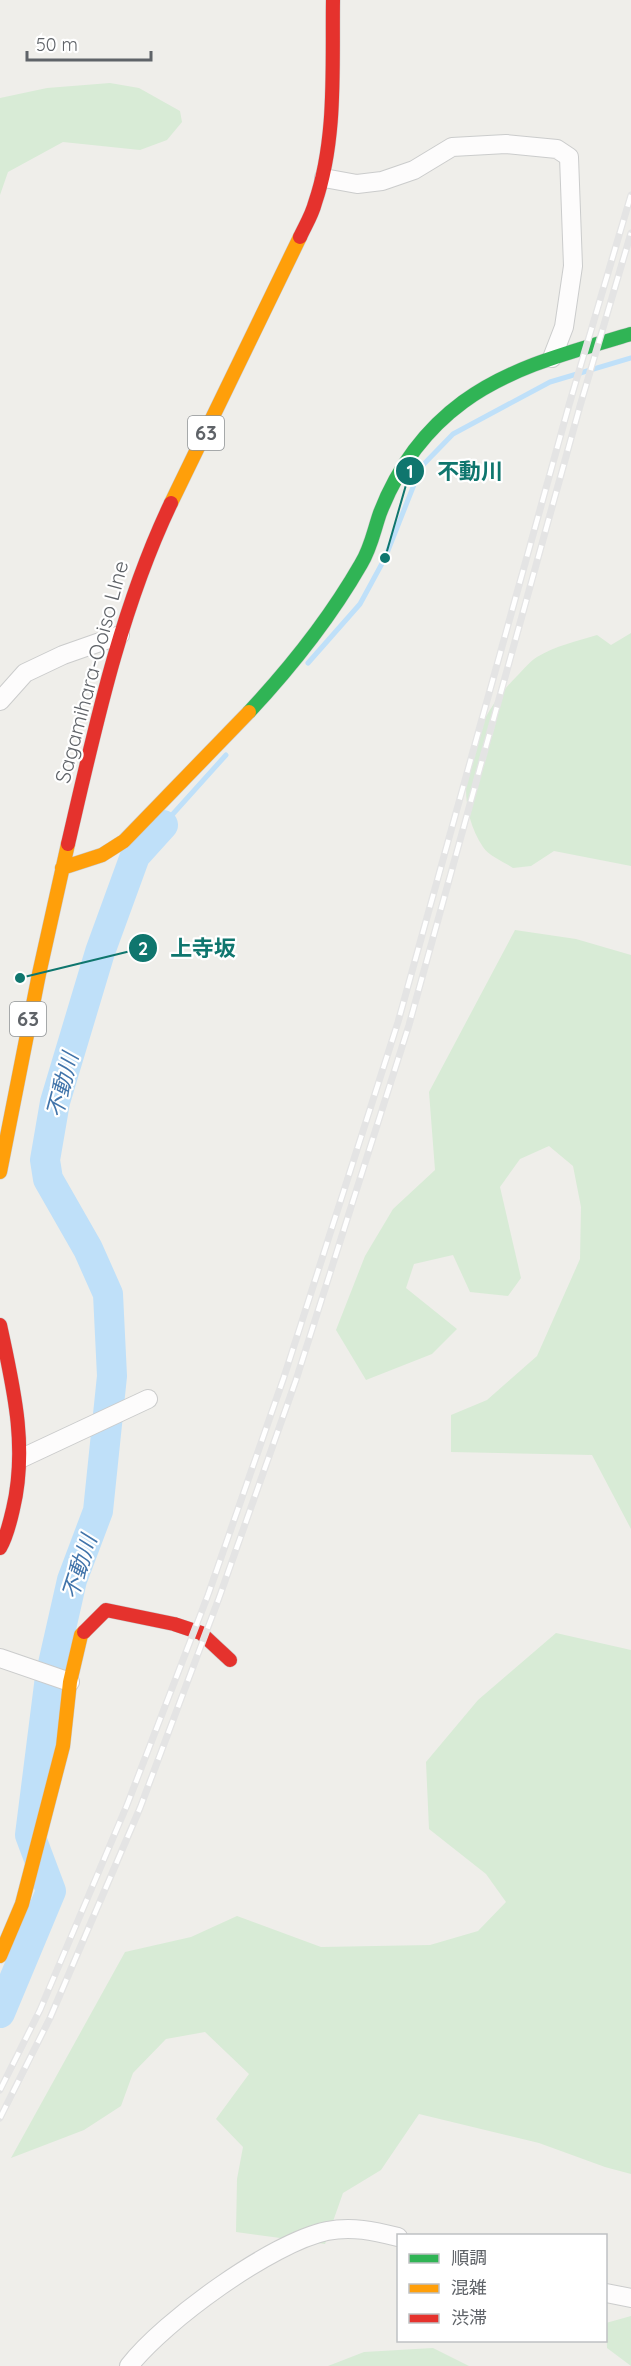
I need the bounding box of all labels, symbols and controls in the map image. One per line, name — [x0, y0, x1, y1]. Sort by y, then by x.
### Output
scale bar — [27, 24, 152, 62]
text: 50 m — [36, 33, 78, 56]
road number: 63 — [188, 416, 224, 450]
callout: 不動川 — [395, 451, 515, 491]
text: 不動川 — [437, 457, 503, 485]
text: 1 — [406, 460, 414, 483]
street label: Sagamihara-Ooiso LIne — [49, 558, 133, 786]
callout: 上寺坂 — [128, 928, 248, 968]
text: 上寺坂 — [170, 934, 236, 962]
text: 2 — [138, 937, 148, 960]
road number: 63 — [10, 1002, 46, 1036]
water label: 不動川 — [40, 1048, 85, 1121]
water label: 不動川 — [55, 1529, 103, 1603]
legend — [397, 2234, 607, 2342]
text: 順調 — [451, 2246, 487, 2269]
text: 混雑 — [451, 2276, 487, 2299]
text: 渋滞 — [451, 2306, 487, 2329]

